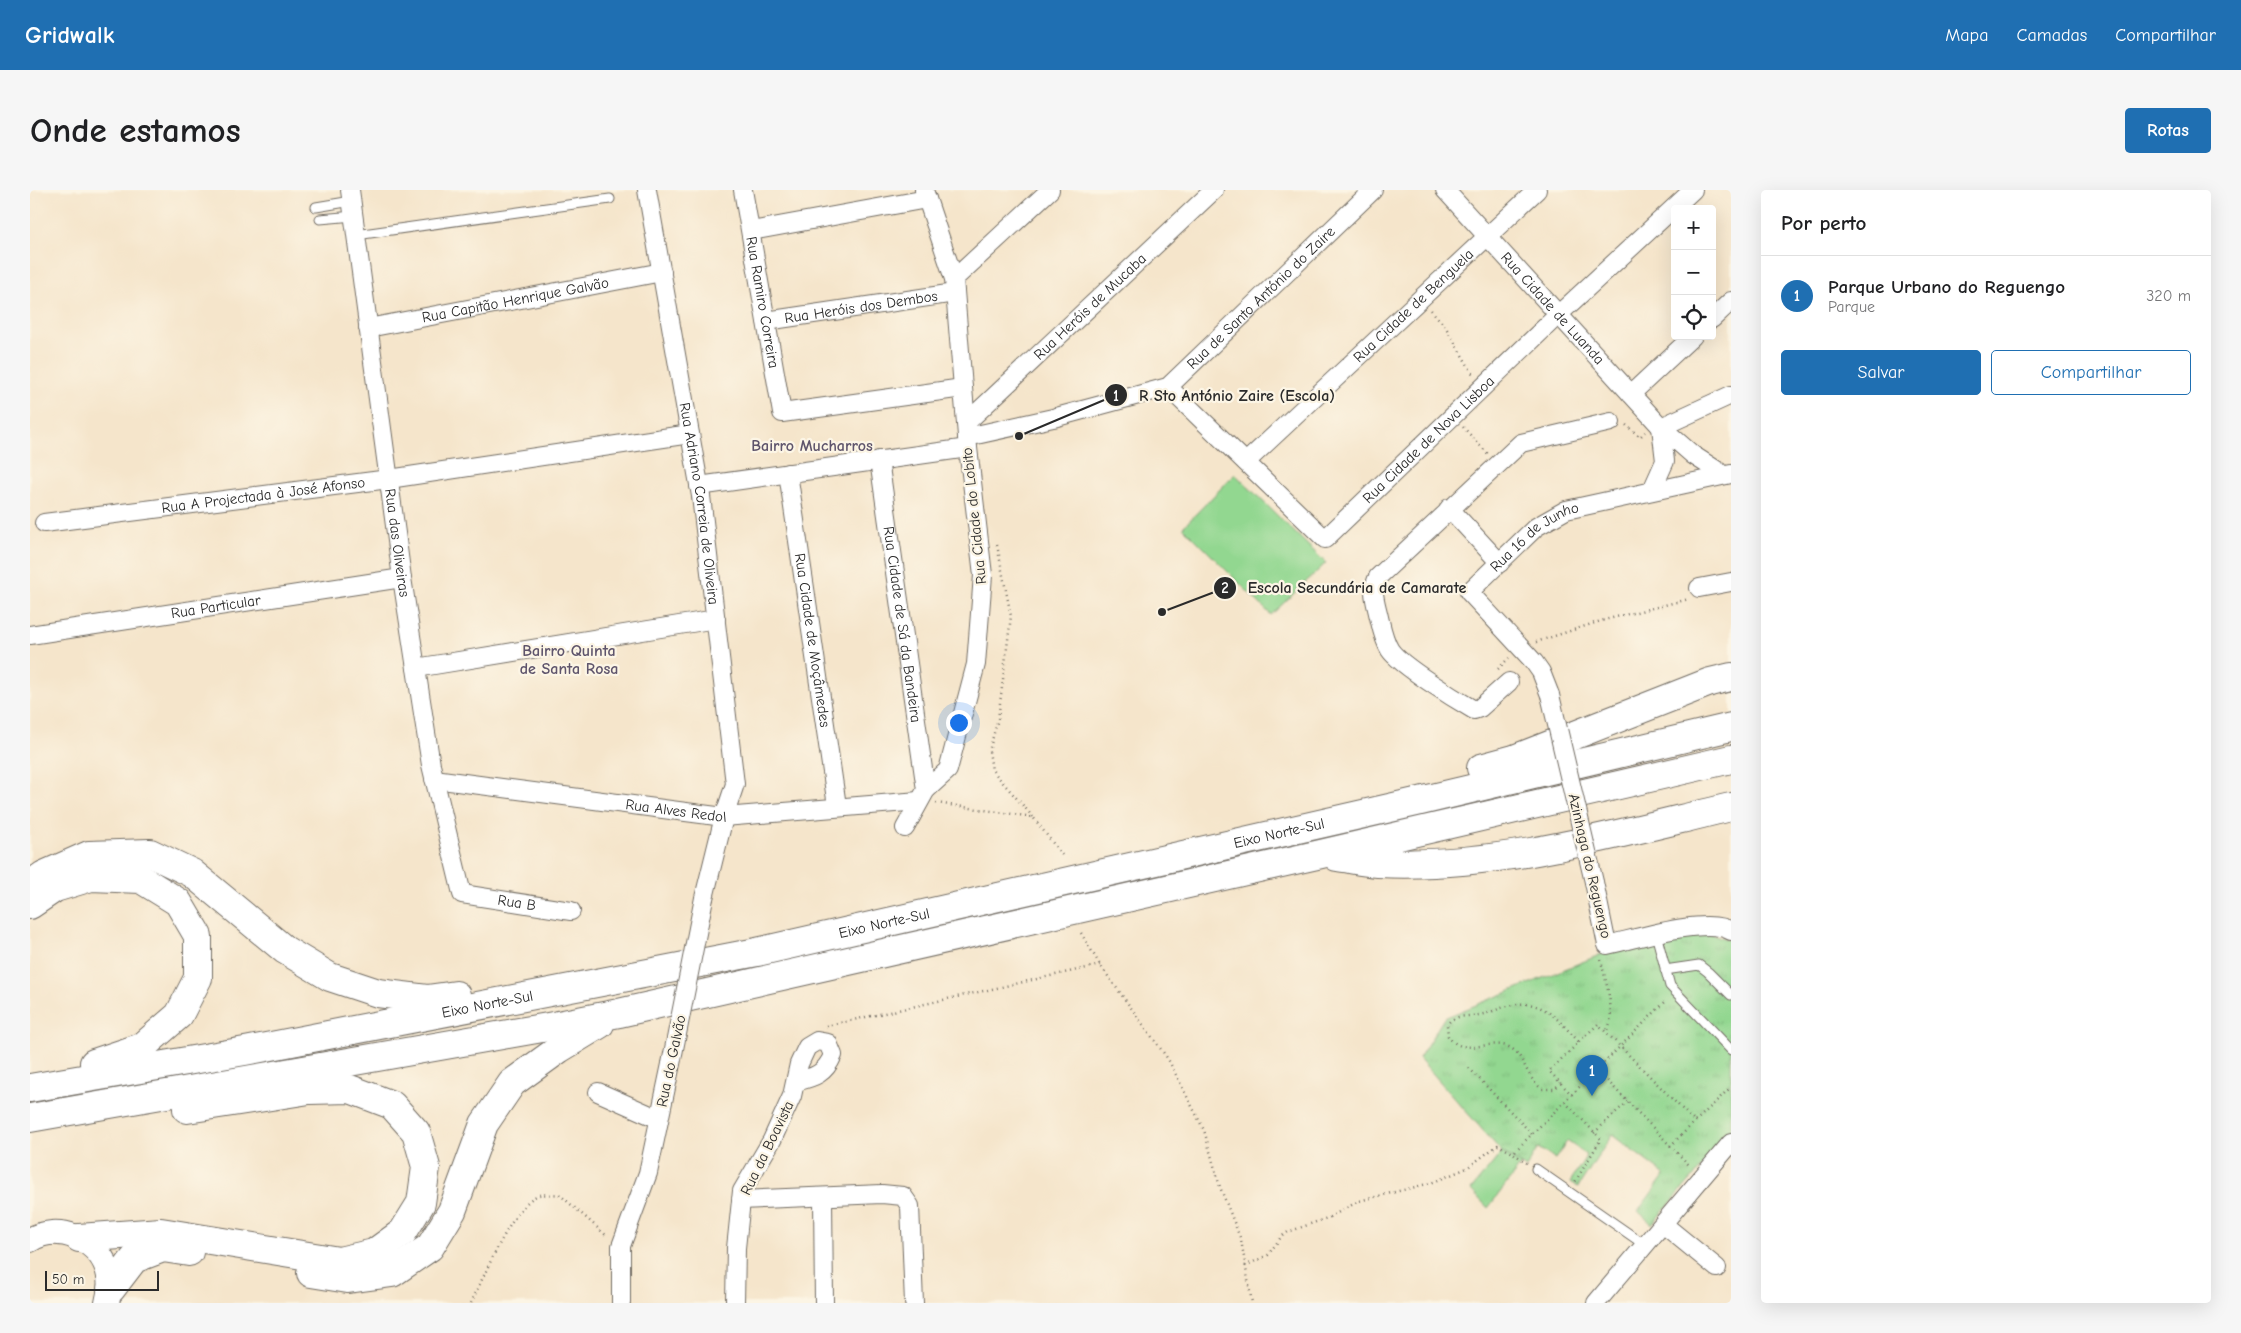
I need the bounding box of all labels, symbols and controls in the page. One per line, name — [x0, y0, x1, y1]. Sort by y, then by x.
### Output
text: Gridwalk — [25, 21, 114, 49]
text: Mapa — [1945, 25, 1988, 46]
text: Camadas — [2016, 25, 2087, 46]
text: Compartilhar — [2115, 25, 2216, 46]
button: Rotas — [2125, 108, 2211, 153]
text: Onde estamos — [30, 110, 241, 151]
map controls — [1671, 205, 1716, 340]
button: + — [1671, 205, 1716, 250]
text: Por perto — [1781, 211, 1866, 235]
street label: Rua de Santo António do Zaire — [1183, 222, 1339, 373]
street label: Rua Ramiro Correira — [742, 235, 783, 370]
street label: Rua Cidade de Benguela — [1349, 245, 1477, 366]
street label: Rua Cidade de Luanda — [1497, 248, 1608, 368]
street label: Rua Heróis de Mucaba — [1030, 250, 1150, 364]
button: − — [1671, 250, 1716, 295]
street label: Rua Capitão Henrique Galvão — [420, 273, 610, 327]
text: Parque Urbano do Reguengo — [1828, 276, 2065, 298]
street label: Rua Heróis dos Dembos — [783, 287, 939, 327]
text: 1 — [1794, 287, 1800, 305]
text: 320 m — [2146, 287, 2191, 305]
button: locate — [1671, 295, 1716, 340]
text: Parque — [1828, 298, 1875, 316]
button: Salvar — [1781, 350, 1981, 395]
button: Compartilhar — [1991, 350, 2191, 395]
street label: Rua Cidade de Nova Lisboa — [1359, 372, 1498, 507]
callout: R Sto António Zaire (Escola) — [1104, 380, 1345, 411]
text: 1 — [1113, 387, 1119, 405]
text: R Sto António Zaire (Escola) — [1139, 387, 1335, 405]
street label: Rua Adriano Correia de Oliveira — [676, 401, 723, 606]
district label: Bairro Mucharros — [751, 437, 873, 455]
street label: Rua Cidade do Lobito — [958, 447, 990, 585]
street label: Rua A Projectada à José Afonso — [160, 473, 366, 517]
street label: Rua das Oliveiras — [381, 487, 414, 598]
street label: Rua 16 de Junho — [1486, 498, 1580, 576]
street label: Rua Cidade de Sá da Bandeira — [880, 525, 925, 724]
street label: Rua Cidade de Moçâmedes — [791, 552, 834, 728]
callout: Escola Secundária de Camarate — [1213, 572, 1477, 603]
text: 2 — [1221, 579, 1229, 597]
text: Escola Secundária de Camarate — [1248, 579, 1467, 597]
street label: Rua Particular — [170, 591, 262, 622]
district label: Bairro Quinta de Santa Rosa — [520, 642, 618, 678]
your location — [946, 710, 972, 736]
street label: Azinhaga do Reguengo — [1565, 792, 1615, 940]
street label: Rua Alves Redol — [624, 795, 727, 826]
street label: Eixo Norte-Sul — [1232, 814, 1326, 852]
street label: Rua B — [496, 891, 537, 914]
street label: Eixo Norte-Sul — [837, 904, 931, 942]
street label: Eixo Norte-Sul — [440, 987, 535, 1022]
street label: Rua do Galvão — [652, 1013, 690, 1109]
pin: 1 — [1576, 1055, 1608, 1096]
street label: Rua da Boavista — [736, 1098, 798, 1198]
scale bar — [45, 1268, 159, 1291]
text: 50 m — [52, 1271, 84, 1288]

